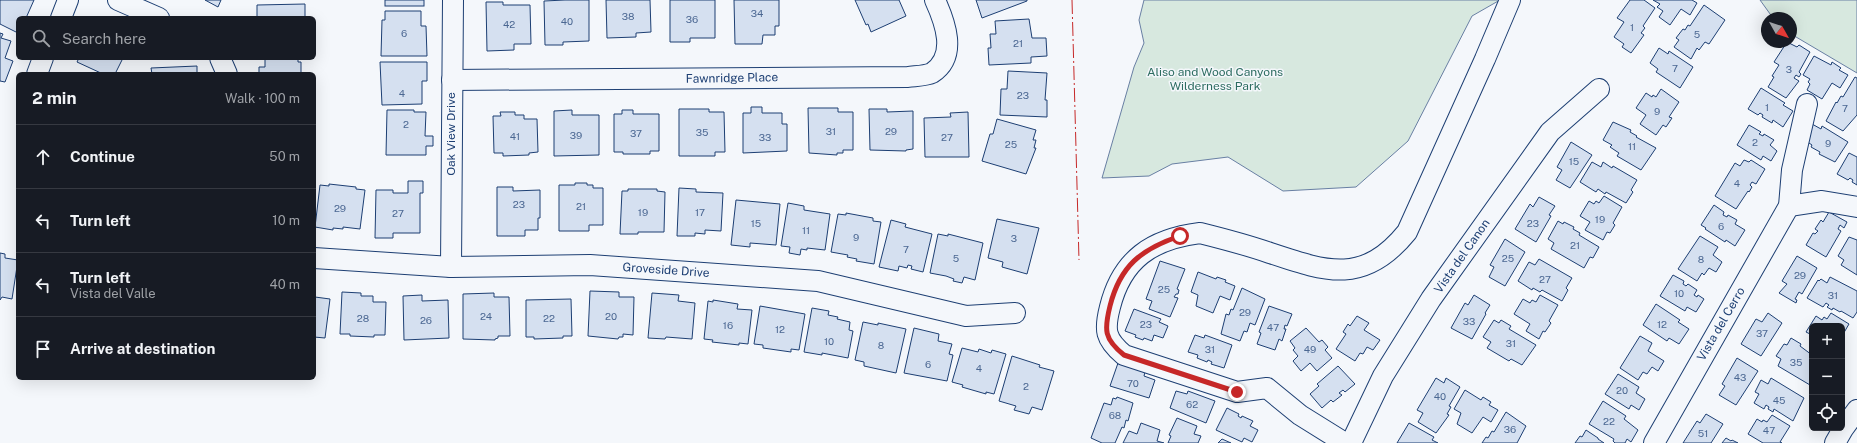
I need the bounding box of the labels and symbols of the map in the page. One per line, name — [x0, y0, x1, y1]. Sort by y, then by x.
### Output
house number: 34 — [751, 7, 763, 19]
house number: 38 — [622, 10, 634, 22]
north arrow — [1761, 12, 1797, 48]
house number: 36 — [686, 13, 698, 25]
house number: 40 — [561, 15, 573, 27]
house number: 42 — [503, 18, 515, 30]
house number: 1 — [1630, 21, 1634, 33]
house number: 6 — [401, 27, 407, 39]
house number: 5 — [1694, 28, 1700, 40]
house number: 21 — [1013, 37, 1023, 49]
house number: 7 — [1672, 62, 1678, 74]
house number: 3 — [1786, 63, 1792, 75]
park label: Aliso and Wood Canyons Wilderness Park — [1147, 65, 1283, 93]
street label: Fawnridge Place — [686, 70, 779, 86]
house number: 4 — [399, 87, 405, 99]
house number: 23 — [1017, 89, 1029, 101]
street label: Oak View Drive — [444, 92, 458, 176]
house number: 1 — [1765, 101, 1769, 113]
house number: 7 — [1842, 102, 1848, 114]
house number: 9 — [1654, 105, 1660, 117]
house number: 2 — [403, 118, 409, 130]
house number: 31 — [826, 125, 836, 137]
house number: 29 — [885, 125, 897, 137]
house number: 35 — [696, 126, 708, 138]
house number: 37 — [630, 127, 642, 139]
house number: 39 — [570, 129, 582, 141]
house number: 41 — [510, 130, 520, 142]
house number: 33 — [759, 131, 771, 143]
house number: 27 — [941, 131, 953, 143]
house number: 2 — [1752, 136, 1758, 148]
house number: 9 — [1825, 137, 1831, 149]
house number: 25 — [1005, 138, 1017, 150]
house number: 11 — [1628, 140, 1636, 152]
house number: 15 — [1569, 155, 1579, 167]
house number: 4 — [1734, 177, 1740, 189]
house number: 23 — [513, 198, 525, 210]
house number: 21 — [576, 200, 586, 212]
house number: 29 — [334, 202, 346, 214]
house number: 19 — [638, 206, 648, 218]
house number: 17 — [695, 206, 705, 218]
house number: 27 — [392, 207, 404, 219]
house number: 19 — [1595, 213, 1605, 225]
street label: Vista del Canon — [1431, 216, 1493, 296]
house number: 15 — [751, 217, 761, 229]
house number: 23 — [1527, 217, 1539, 229]
house number: 6 — [1718, 220, 1724, 232]
house number: 11 — [802, 224, 810, 236]
route start — [1171, 227, 1189, 245]
house number: 9 — [853, 231, 859, 243]
house number: 3 — [1011, 232, 1017, 244]
house number: 21 — [1570, 239, 1580, 251]
house number: 7 — [903, 243, 909, 255]
house number: 5 — [953, 252, 959, 264]
house number: 25 — [1502, 252, 1514, 264]
house number: 8 — [1698, 253, 1704, 265]
street label: Groveside Drive — [622, 260, 710, 280]
house number: 29 — [1794, 269, 1806, 281]
house number: 27 — [1539, 273, 1551, 285]
house number: 25 — [1158, 283, 1170, 295]
street label: Vista del Cerro — [1694, 285, 1748, 363]
house number: 10 — [1674, 287, 1684, 299]
house number: 31 — [1828, 289, 1838, 301]
house number: 29 — [1239, 306, 1251, 318]
house number: 24 — [480, 310, 492, 322]
house number: 20 — [605, 310, 617, 322]
house number: 28 — [357, 312, 369, 324]
house number: 22 — [543, 312, 555, 324]
house number: 26 — [420, 314, 432, 326]
house number: 33 — [1463, 315, 1475, 327]
house number: 23 — [1140, 318, 1152, 330]
house number: 12 — [1657, 318, 1667, 330]
house number: 16 — [723, 319, 733, 331]
house number: 47 — [1267, 321, 1279, 333]
house number: 12 — [775, 323, 785, 335]
house number: 37 — [1756, 327, 1768, 339]
house number: 10 — [824, 335, 834, 347]
house number: 31 — [1506, 337, 1516, 349]
house number: 8 — [878, 339, 884, 351]
house number: 31 — [1205, 343, 1215, 355]
house number: 49 — [1304, 343, 1316, 355]
house number: 35 — [1790, 356, 1802, 368]
house number: 6 — [925, 358, 931, 370]
house number: 4 — [976, 362, 982, 374]
house number: 43 — [1734, 371, 1746, 383]
house number: 70 — [1127, 377, 1139, 389]
house number: 2 — [1023, 380, 1029, 392]
route end — [1228, 383, 1246, 401]
house number: 20 — [1616, 384, 1628, 396]
house number: 40 — [1434, 390, 1446, 402]
house number: 45 — [1773, 394, 1785, 406]
house number: 62 — [1186, 398, 1198, 410]
house number: 68 — [1109, 409, 1121, 421]
house number: 22 — [1603, 415, 1615, 427]
house number: 36 — [1504, 423, 1516, 435]
house number: 47 — [1763, 424, 1775, 436]
house number: 51 — [1698, 427, 1708, 439]

